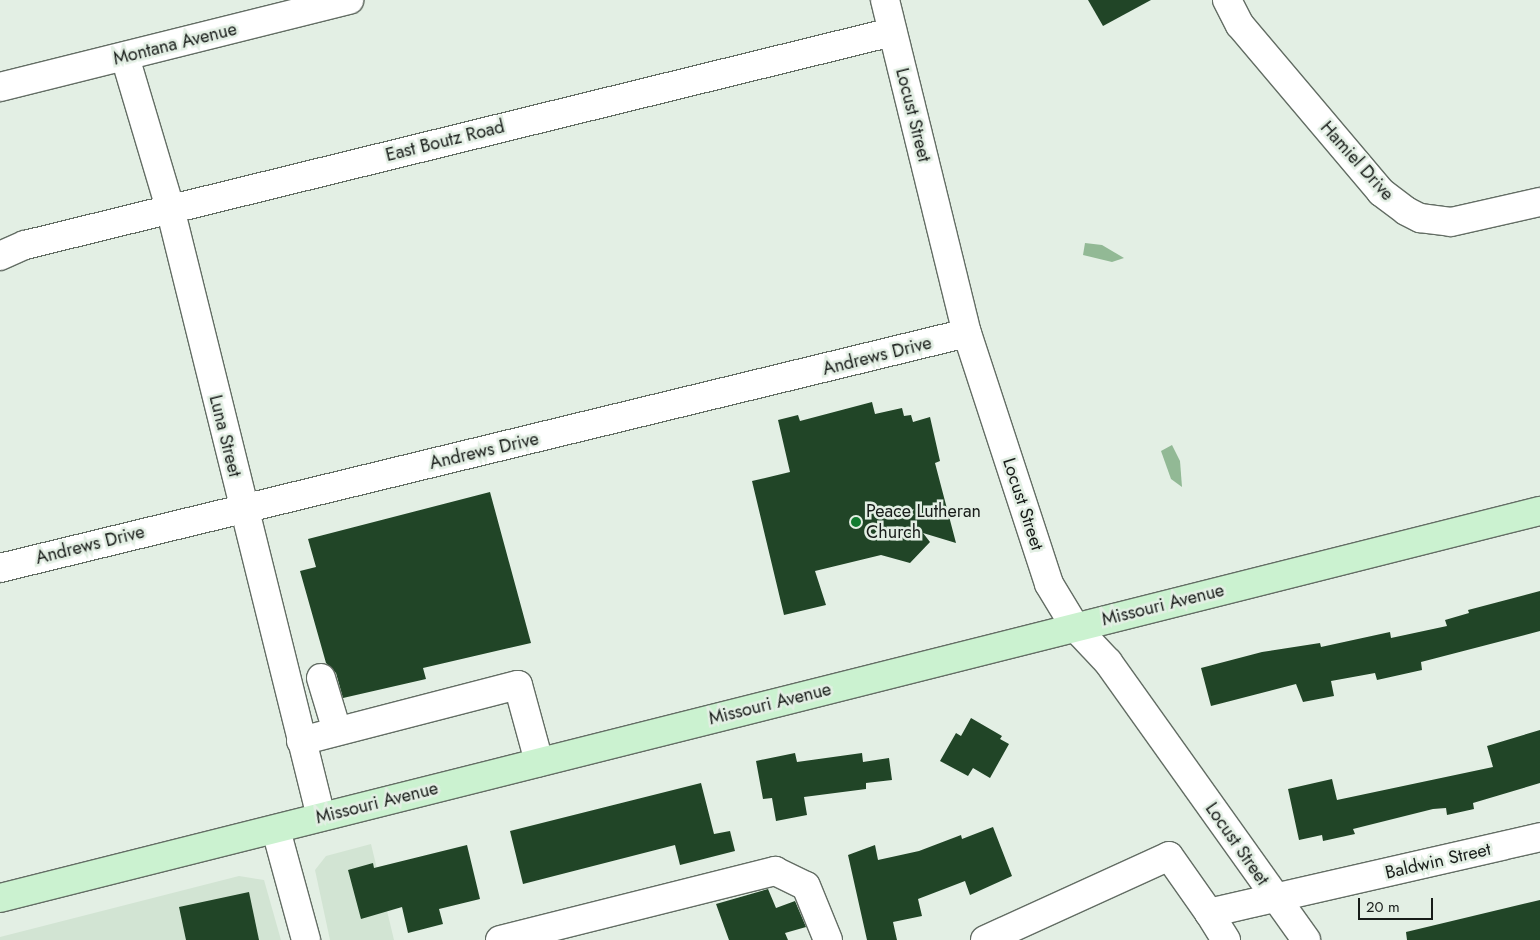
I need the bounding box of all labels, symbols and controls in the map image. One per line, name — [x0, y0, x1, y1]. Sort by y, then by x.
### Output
street label: Montana Avenue — [111, 18, 239, 70]
street label: Locust Street — [891, 66, 935, 164]
street label: East Boutz Road — [383, 116, 507, 166]
street label: Hamiel Drive — [1316, 117, 1398, 205]
street label: Andrews Drive — [820, 332, 934, 380]
street label: Luna Street — [204, 393, 246, 479]
street label: Andrews Drive — [427, 428, 541, 474]
street label: Locust Street — [998, 455, 1048, 553]
place label: Peace Lutheran Church — [866, 501, 981, 544]
marker: Peace Lutheran Church — [850, 516, 862, 528]
street label: Andrews Drive — [33, 521, 147, 569]
street label: Missouri Avenue — [1100, 579, 1226, 631]
street label: Missouri Avenue — [707, 678, 833, 730]
street label: Missouri Avenue — [314, 777, 440, 829]
street label: Locust Street — [1201, 799, 1273, 889]
street label: Baldwin Street — [1383, 838, 1493, 884]
scale bar — [1360, 888, 1435, 920]
text: 20 m — [1366, 896, 1400, 918]

